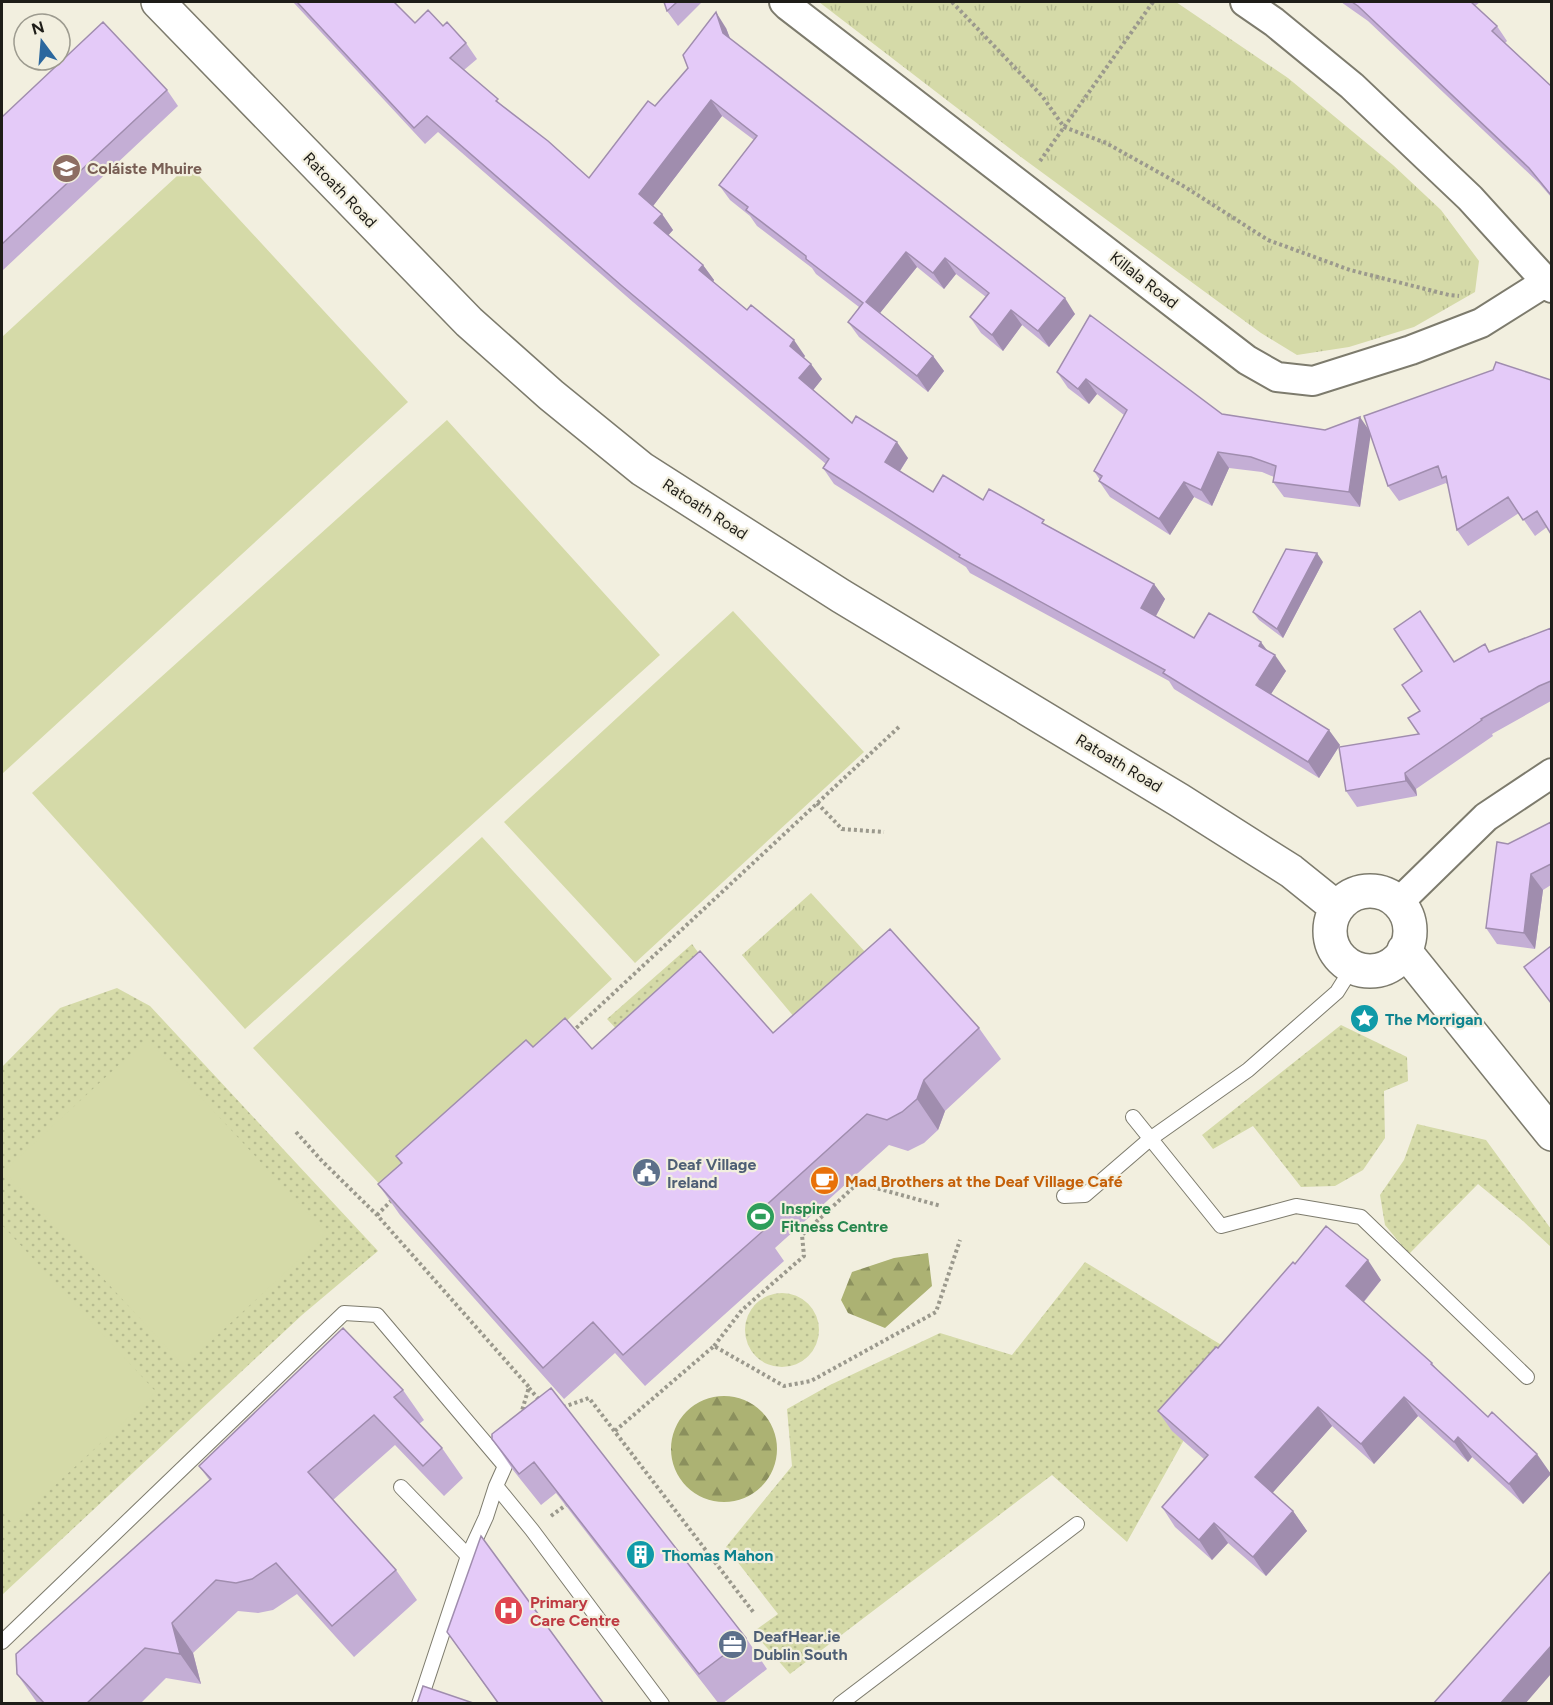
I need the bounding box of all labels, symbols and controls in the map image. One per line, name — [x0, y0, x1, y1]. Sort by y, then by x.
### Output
north arrow — [12, 12, 72, 72]
text: N — [29, 17, 47, 39]
street label: Ratoath Road — [299, 148, 381, 232]
school or university icon: Coláiste Mhuire — [50, 152, 82, 184]
place label: Coláiste Mhuire — [87, 159, 202, 178]
street label: Killala Road — [1106, 248, 1182, 312]
street label: Ratoath Road — [659, 475, 751, 543]
street label: Ratoath Road — [1072, 730, 1166, 796]
place icon: The Morrigan — [1348, 1003, 1380, 1035]
place label: The Morrigan — [1385, 1010, 1483, 1029]
place label: Deaf Village Ireland — [667, 1155, 756, 1192]
public building icon: Deaf Village Ireland — [630, 1157, 662, 1189]
cafe icon: Mad Brothers at the Deaf Village Café — [808, 1165, 840, 1197]
place label: Mad Brothers at the Deaf Village Café — [845, 1172, 1123, 1191]
place label: Inspire Fitness Centre — [781, 1199, 888, 1236]
sports icon: Inspire Fitness Centre — [744, 1201, 776, 1233]
building icon: Thomas Mahon — [625, 1539, 657, 1571]
place label: Thomas Mahon — [662, 1546, 773, 1565]
place label: Primary Care Centre — [530, 1593, 620, 1630]
hospital icon: Primary Care Centre — [493, 1595, 525, 1627]
place label: DeafHear.ie Dublin South — [753, 1627, 848, 1664]
office icon: DeafHear.ie Dublin South — [716, 1629, 748, 1661]

